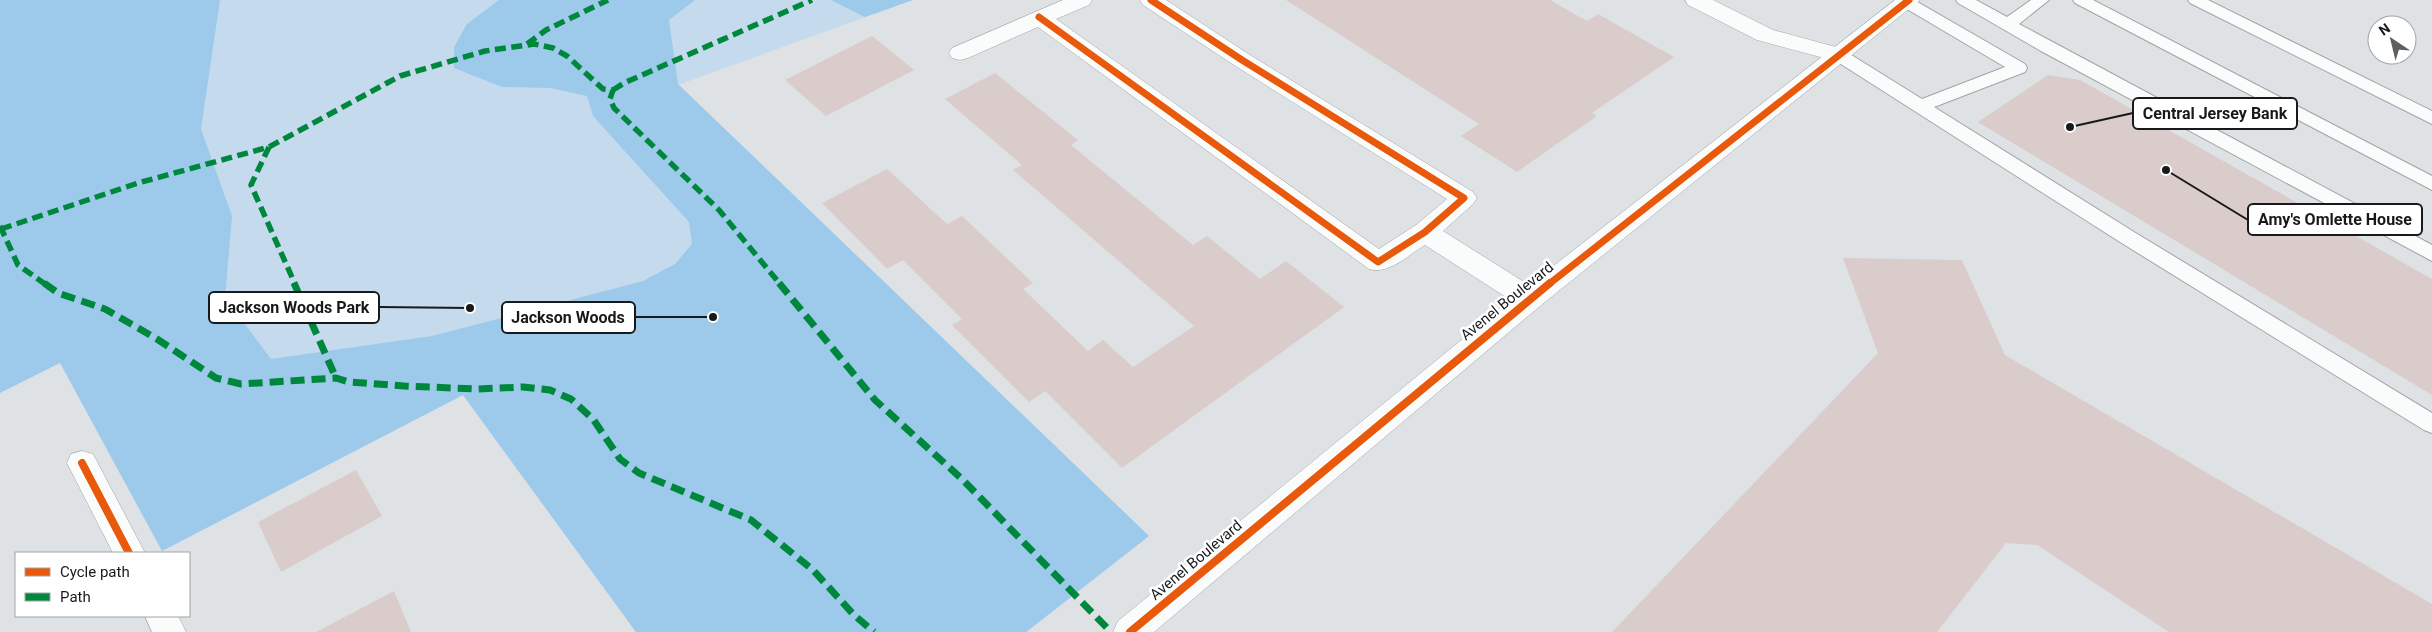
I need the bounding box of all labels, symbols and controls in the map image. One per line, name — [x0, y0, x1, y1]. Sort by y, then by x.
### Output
north arrow — [2367, 15, 2417, 65]
text: N — [2376, 20, 2393, 39]
callout: Central Jersey Bank — [2133, 98, 2297, 129]
text: Central Jersey Bank — [2143, 104, 2288, 123]
callout: Amy's Omlette House — [2248, 204, 2422, 235]
text: Amy's Omlette House — [2258, 210, 2412, 229]
street label: Avenel Boulevard — [1457, 258, 1557, 344]
callout: Jackson Woods Park — [209, 292, 379, 323]
text: Jackson Woods Park — [219, 298, 370, 317]
callout: Jackson Woods — [502, 302, 635, 333]
text: Jackson Woods — [511, 308, 625, 327]
street label: Avenel Boulevard — [1146, 516, 1246, 604]
legend — [15, 552, 190, 617]
text: Cycle path — [60, 563, 130, 581]
text: Path — [60, 588, 91, 606]

